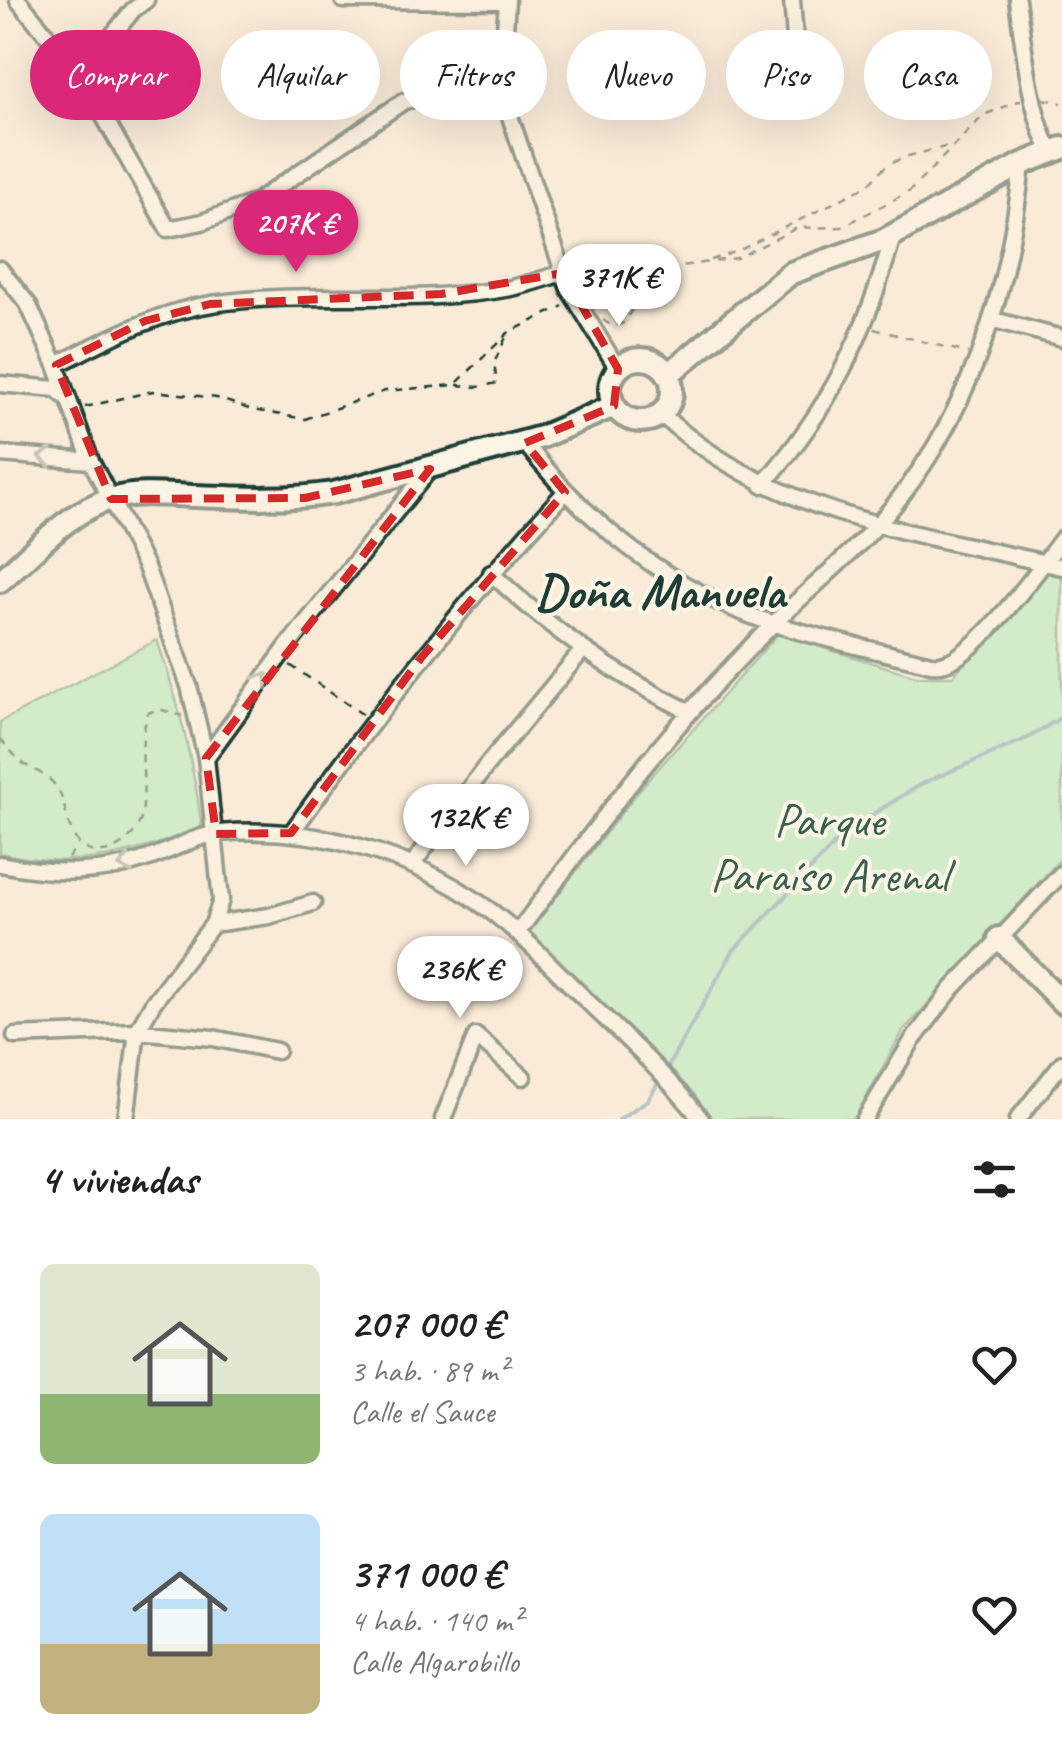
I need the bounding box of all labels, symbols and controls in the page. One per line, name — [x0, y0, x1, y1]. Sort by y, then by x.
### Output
chip: Comprar — [30, 30, 201, 120]
chip: Alquilar — [221, 30, 380, 120]
chip: Filtros — [400, 30, 547, 120]
chip: Nuevo — [567, 30, 706, 120]
chip: Piso — [726, 30, 844, 120]
chip: Casa — [864, 30, 992, 120]
pin: 207K € — [215, 190, 377, 275]
text: 207K € — [255, 202, 337, 243]
pin: 371K € — [538, 244, 700, 329]
text: 371K € — [578, 256, 660, 297]
one-way arrow — [37, 447, 53, 469]
district label: Doña Manuela — [535, 560, 788, 623]
one-way arrow — [251, 672, 269, 690]
pin: 132K € — [385, 784, 547, 869]
park label: Parque Paraíso Arenal — [710, 790, 956, 905]
text: 132K € — [425, 796, 507, 837]
one-way arrow — [116, 853, 133, 874]
pin: 236K € — [379, 936, 541, 1021]
text: 236K € — [419, 948, 501, 989]
icon: filters — [967, 1152, 1022, 1207]
text: 4 viviendas — [40, 1153, 197, 1206]
text: 207 000 € — [350, 1297, 502, 1350]
icon: home — [120, 1304, 240, 1424]
icon: heart — [967, 1337, 1022, 1392]
text: 3 hab. · 89 m² — [350, 1350, 507, 1391]
text: Calle el Sauce — [350, 1391, 494, 1432]
text: 371 000 € — [350, 1547, 502, 1600]
icon: home — [120, 1554, 240, 1674]
icon: heart — [967, 1587, 1022, 1642]
text: 4 hab. · 140 m² — [350, 1600, 522, 1641]
text: Calle Algarobillo — [350, 1641, 519, 1682]

